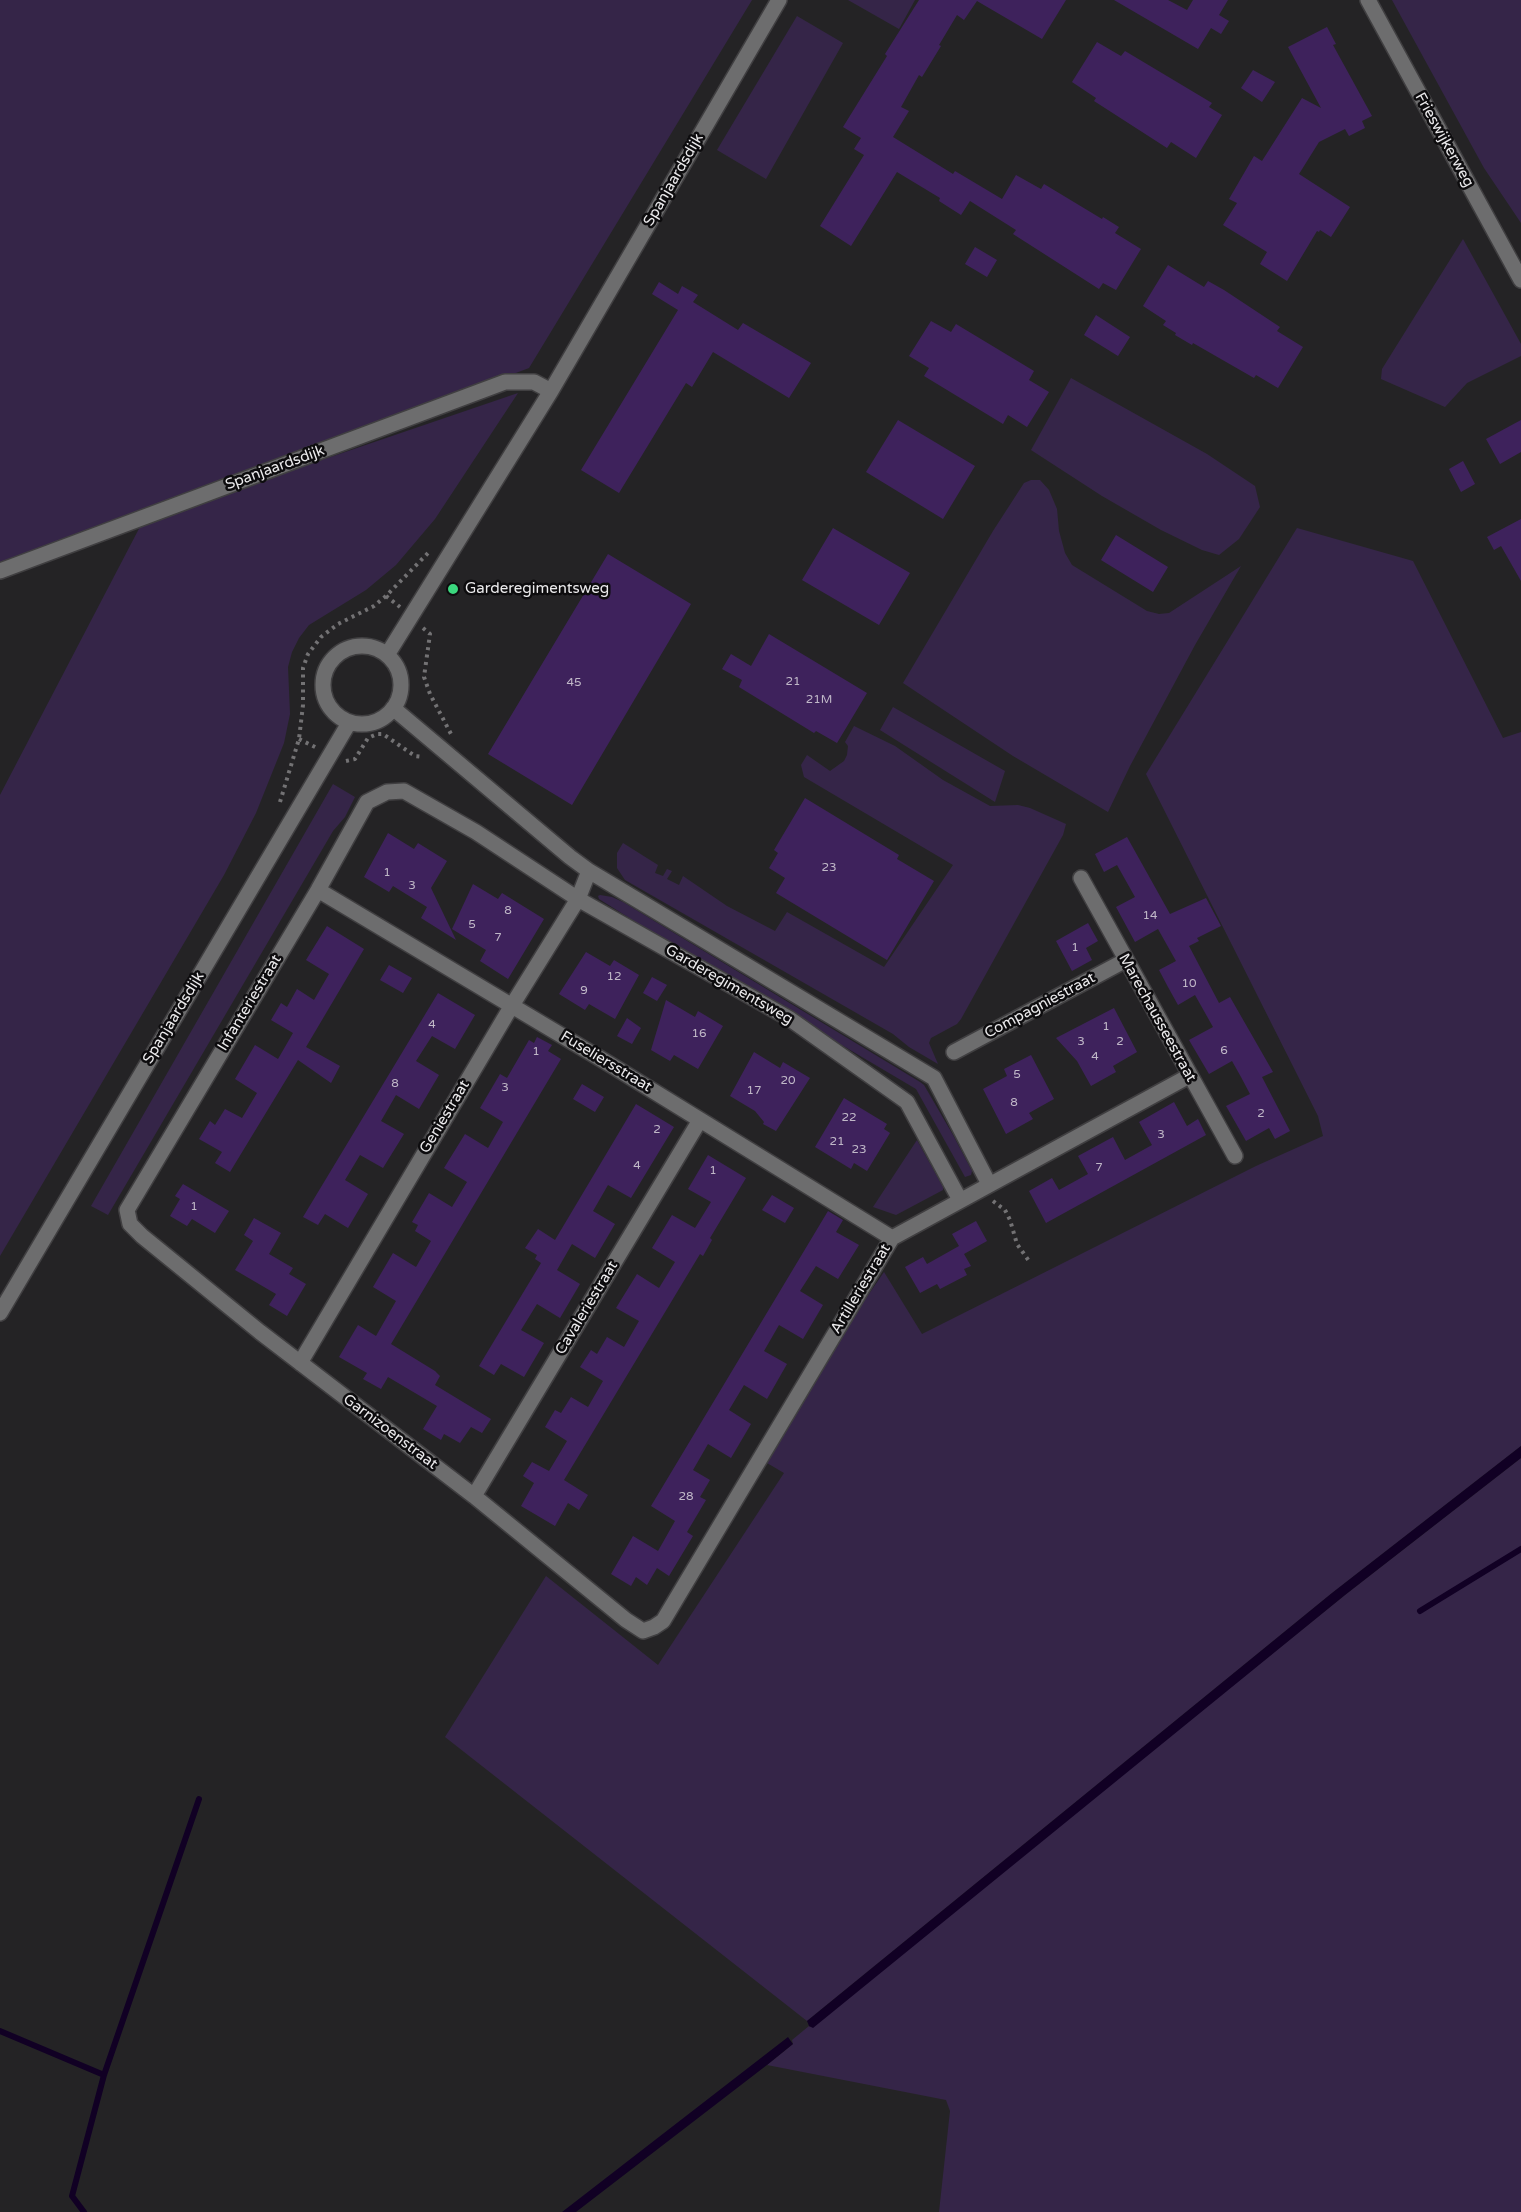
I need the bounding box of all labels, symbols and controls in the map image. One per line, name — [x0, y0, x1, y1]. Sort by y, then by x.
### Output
street label: Frieswijkerweg — [1411, 90, 1477, 190]
street label: Spanjaardsdijk — [640, 130, 708, 230]
street label: Spanjaardsdijk — [223, 442, 327, 494]
place label: Garderegimentsweg — [465, 580, 609, 598]
marker: Garderegimentsweg — [446, 582, 460, 596]
house number: 21 — [785, 675, 801, 689]
house number: 45 — [566, 676, 582, 690]
house number: 21M — [806, 693, 832, 707]
house number: 23 — [821, 861, 837, 875]
house number: 1 — [383, 866, 391, 880]
house number: 3 — [408, 879, 416, 893]
house number: 8 — [504, 904, 512, 918]
house number: 14 — [1142, 909, 1158, 923]
house number: 5 — [468, 918, 476, 932]
house number: 7 — [494, 931, 502, 945]
street label: Garderegimentsweg — [662, 941, 796, 1029]
house number: 1 — [1071, 941, 1079, 955]
street label: Marechausseestraat — [1114, 951, 1200, 1085]
street label: Infanteriestraat — [214, 952, 286, 1054]
street label: Spanjaardsdijk — [139, 969, 209, 1067]
street label: Compagniestraat — [982, 969, 1098, 1043]
house number: 12 — [606, 970, 622, 984]
house number: 10 — [1181, 977, 1197, 991]
house number: 9 — [580, 984, 588, 998]
house number: 4 — [428, 1018, 436, 1032]
house number: 1 — [1102, 1020, 1110, 1034]
house number: 16 — [691, 1027, 707, 1041]
street label: Fuseliersstraat — [557, 1028, 655, 1096]
house number: 3 — [1077, 1035, 1085, 1049]
house number: 2 — [1116, 1035, 1124, 1049]
house number: 6 — [1220, 1044, 1228, 1058]
house number: 1 — [532, 1045, 540, 1059]
house number: 4 — [1091, 1050, 1099, 1064]
house number: 5 — [1013, 1068, 1021, 1082]
house number: 20 — [780, 1074, 796, 1088]
house number: 8 — [391, 1077, 399, 1091]
street label: Geniestraat — [416, 1077, 474, 1157]
house number: 3 — [501, 1081, 509, 1095]
house number: 17 — [746, 1084, 762, 1098]
house number: 8 — [1010, 1096, 1018, 1110]
house number: 2 — [1257, 1107, 1265, 1121]
house number: 22 — [841, 1111, 857, 1125]
house number: 2 — [653, 1123, 661, 1137]
house number: 3 — [1157, 1128, 1165, 1142]
house number: 21 — [829, 1135, 845, 1149]
house number: 23 — [851, 1143, 867, 1157]
house number: 4 — [633, 1159, 641, 1173]
house number: 7 — [1095, 1161, 1103, 1175]
house number: 1 — [709, 1164, 717, 1178]
house number: 1 — [190, 1200, 198, 1214]
street label: Artilleriestraat — [827, 1241, 895, 1337]
street label: Cavaleriestraat — [552, 1258, 622, 1358]
street label: Garnizoenstraat — [339, 1391, 441, 1473]
house number: 28 — [678, 1490, 694, 1504]

